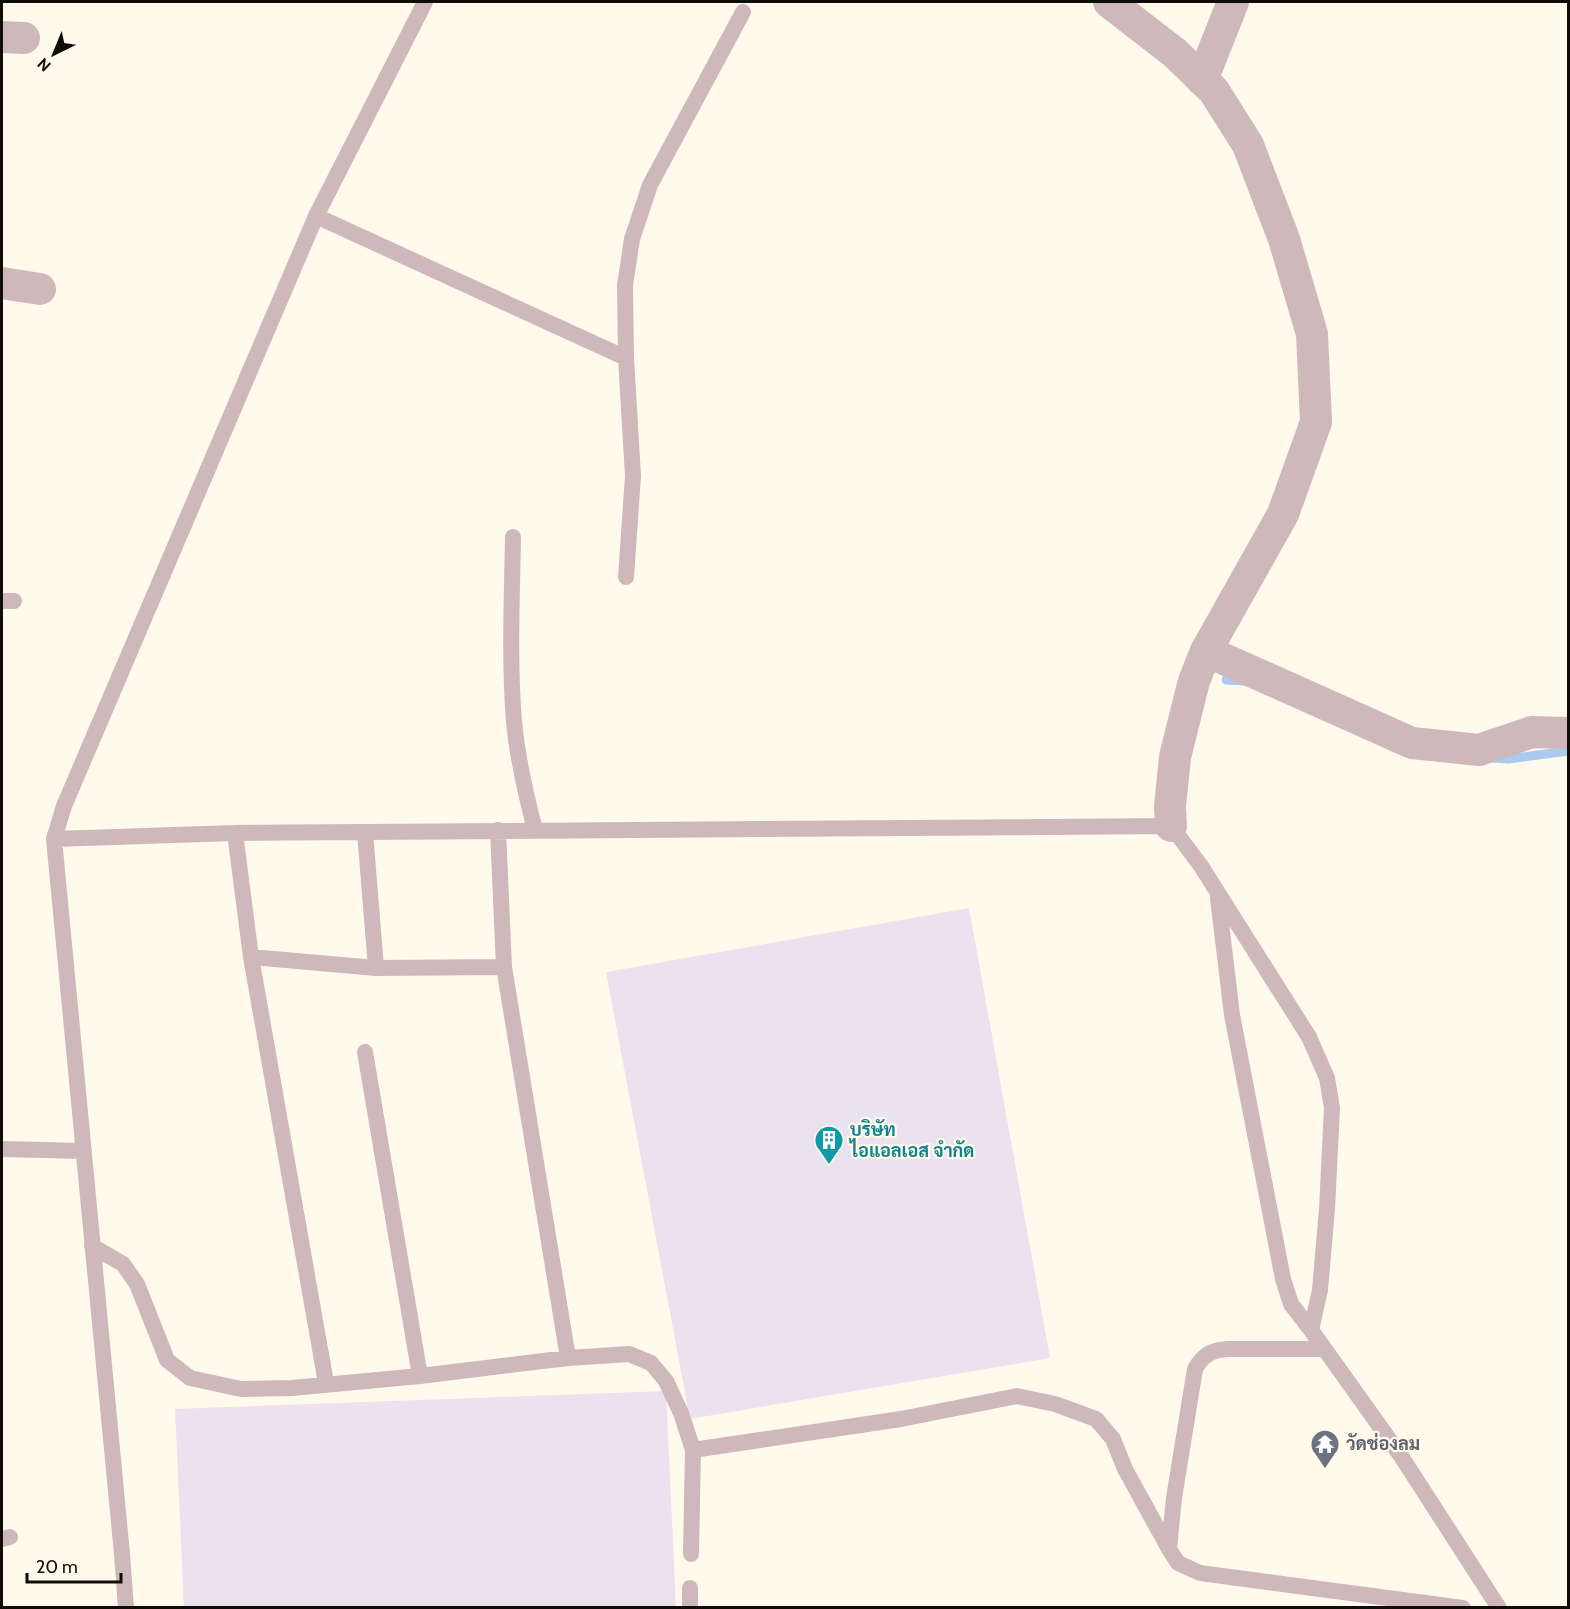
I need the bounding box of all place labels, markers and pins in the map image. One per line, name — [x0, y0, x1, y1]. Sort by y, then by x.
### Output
place label: บริษัท ไอแอลเอส จำกัด — [848, 1118, 974, 1162]
building icon: บริษัท ไอแอลเอส จำกัด — [813, 1124, 845, 1166]
temple icon: วัดช่องลม — [1309, 1428, 1341, 1470]
place label: วัดช่องลม — [1346, 1432, 1420, 1455]

